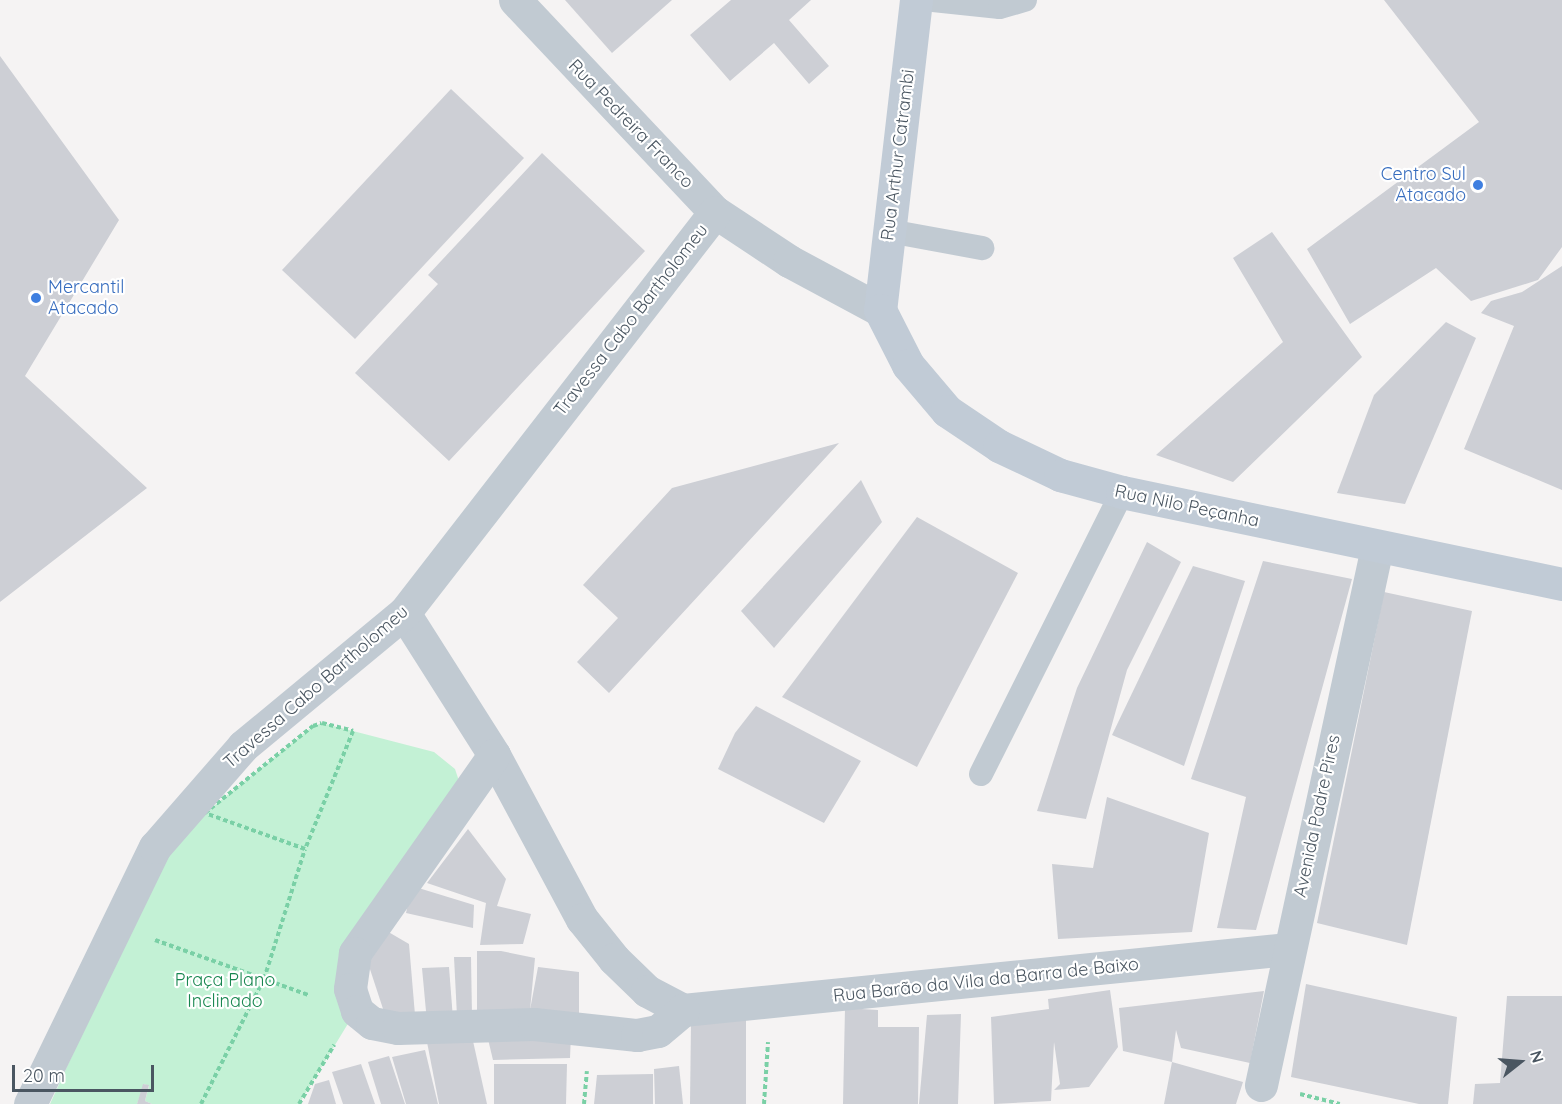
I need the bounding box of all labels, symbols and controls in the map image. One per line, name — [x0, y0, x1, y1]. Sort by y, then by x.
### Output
street label: Rua Pedreira Franco — [564, 55, 698, 193]
street label: Rua Arthur Catrambi — [877, 68, 919, 242]
place label: Centro Sul Atacado — [1381, 164, 1466, 207]
marker: Centro Sul Atacado — [1471, 178, 1485, 192]
street label: Travessa Cabo Bartholomeu — [549, 220, 713, 420]
place label: Mercantil Atacado — [48, 277, 124, 320]
marker: Mercantil Atacado — [29, 291, 43, 305]
street label: Rua Nilo Peçanha — [1113, 480, 1261, 532]
street label: Travessa Cabo Bartholomeu — [219, 601, 413, 773]
street label: Avenida Padre Pires — [1289, 733, 1345, 899]
street label: Rua Barão da Vila da Barra de Baixo — [832, 953, 1140, 1007]
park label: Praça Plano Inclinado — [175, 970, 275, 1012]
north arrow — [1490, 1032, 1550, 1092]
text: N — [1526, 1048, 1548, 1065]
scale bar — [15, 1053, 158, 1091]
text: 20 m — [23, 1064, 65, 1087]

